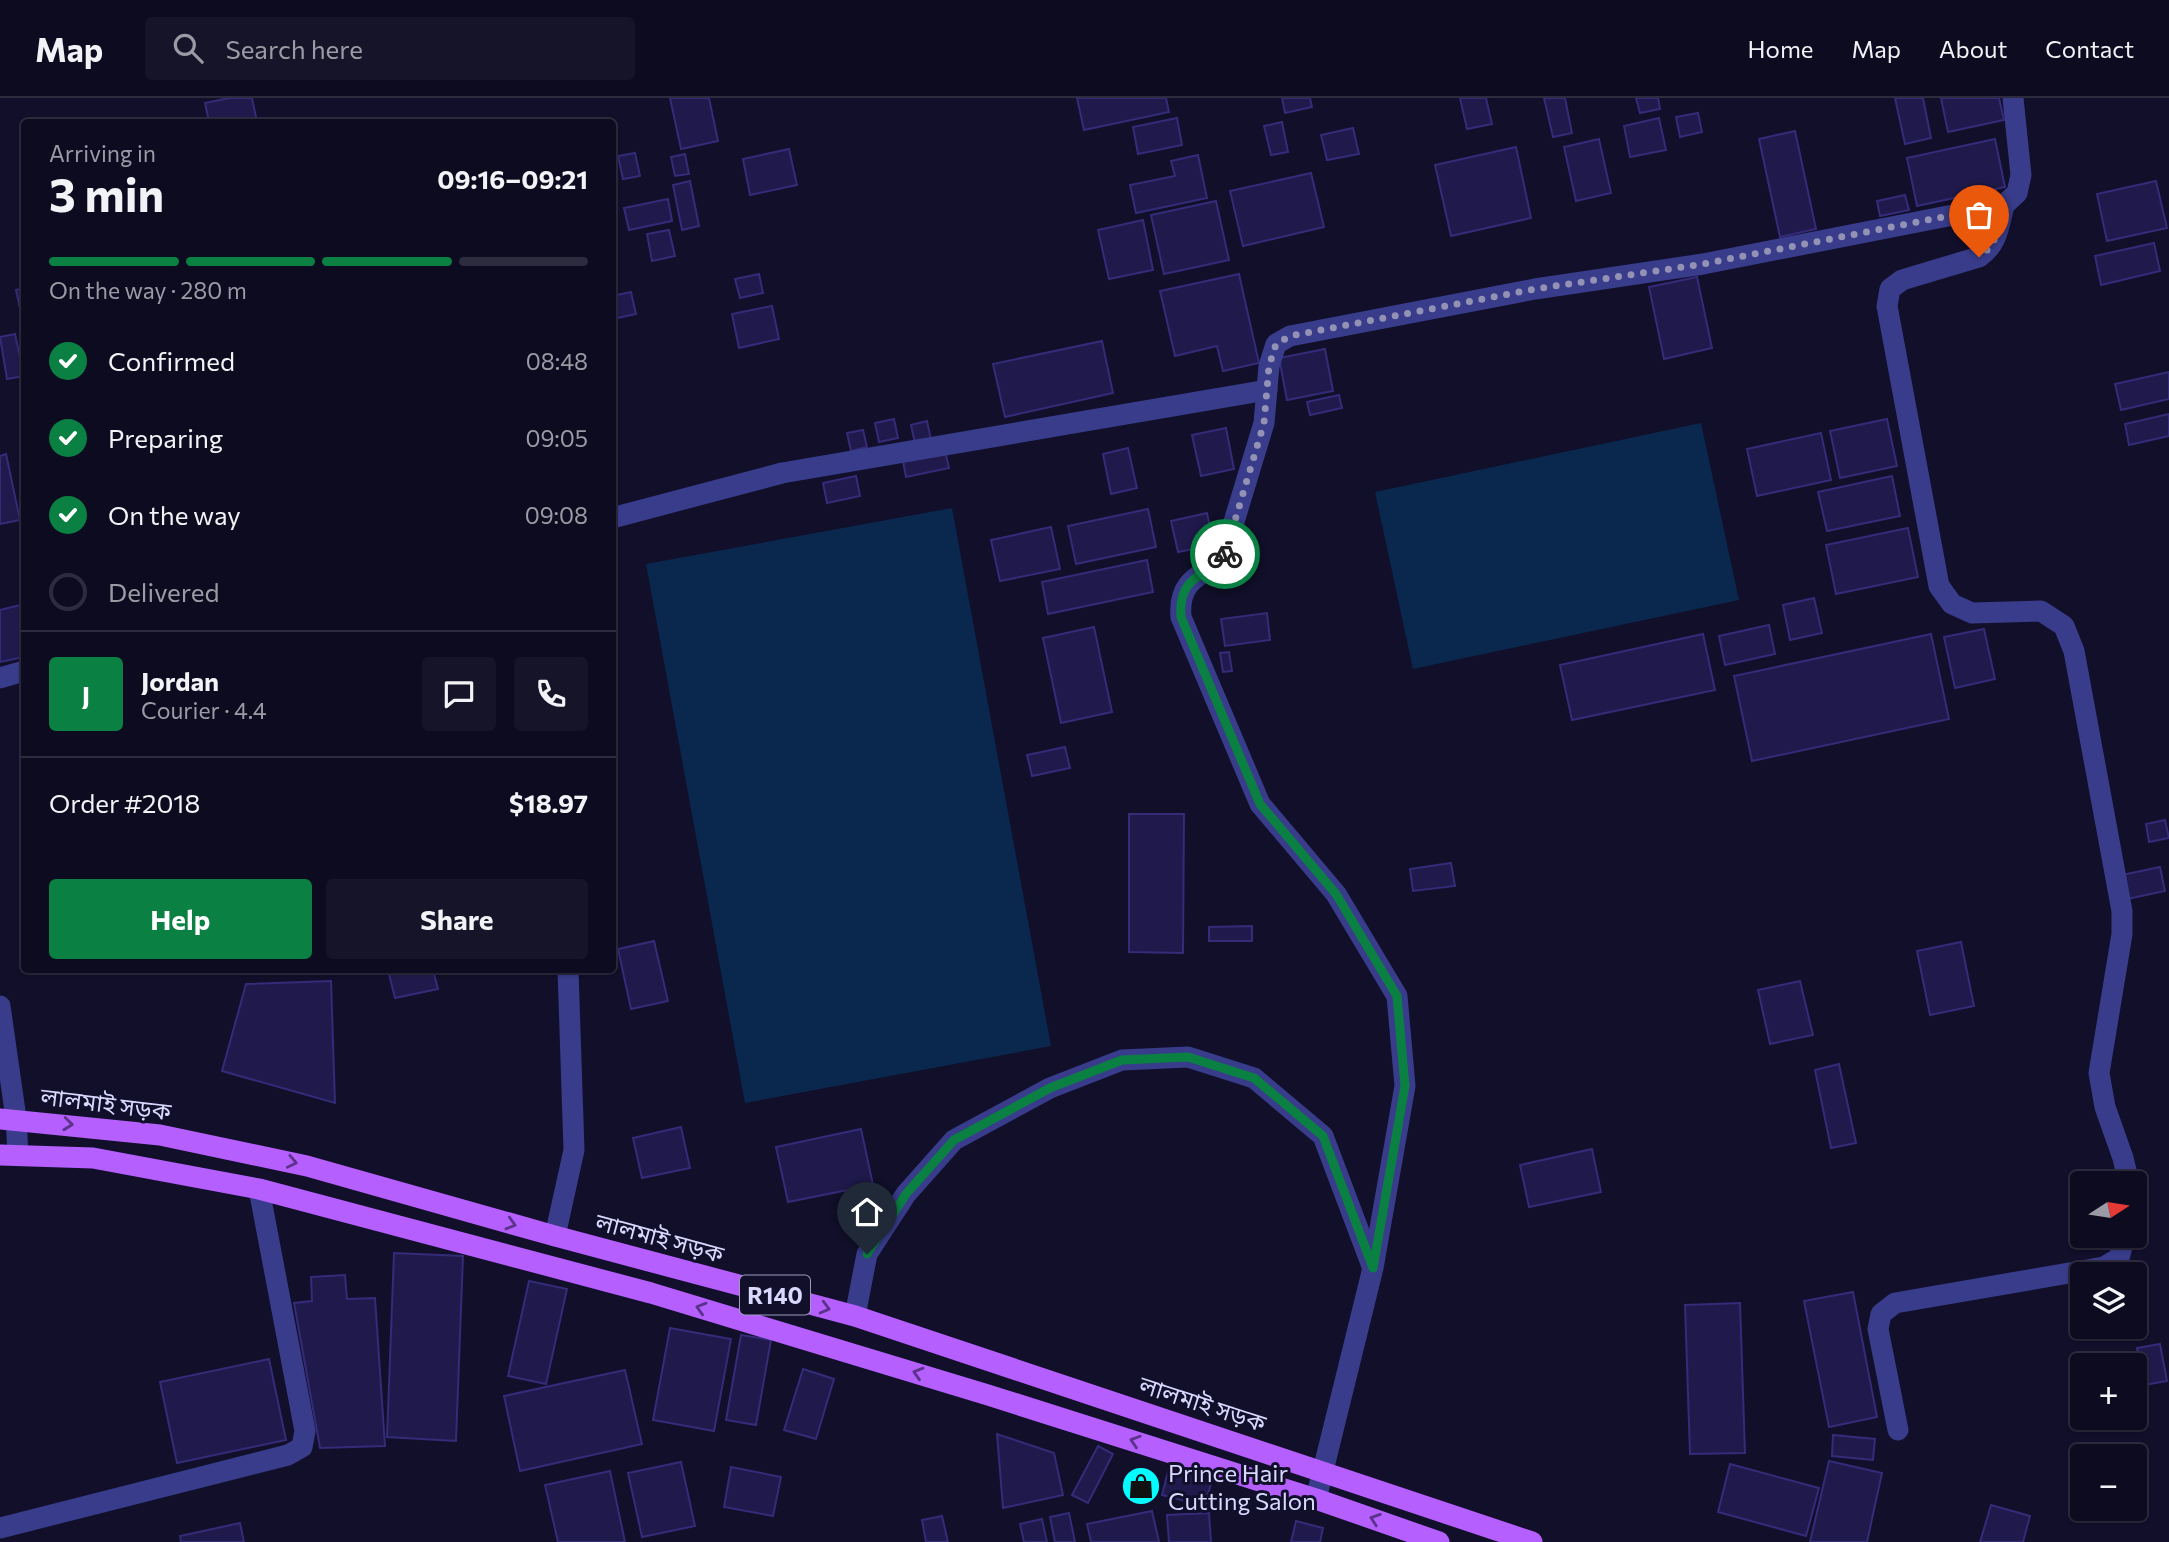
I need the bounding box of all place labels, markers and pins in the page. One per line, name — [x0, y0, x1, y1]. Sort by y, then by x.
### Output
pin — [1949, 185, 2009, 257]
pin — [837, 1182, 897, 1254]
place label: Prince Hair Cutting Salon — [1168, 1458, 1316, 1515]
shop icon: Prince Hair Cutting Salon — [1120, 1465, 1162, 1507]

